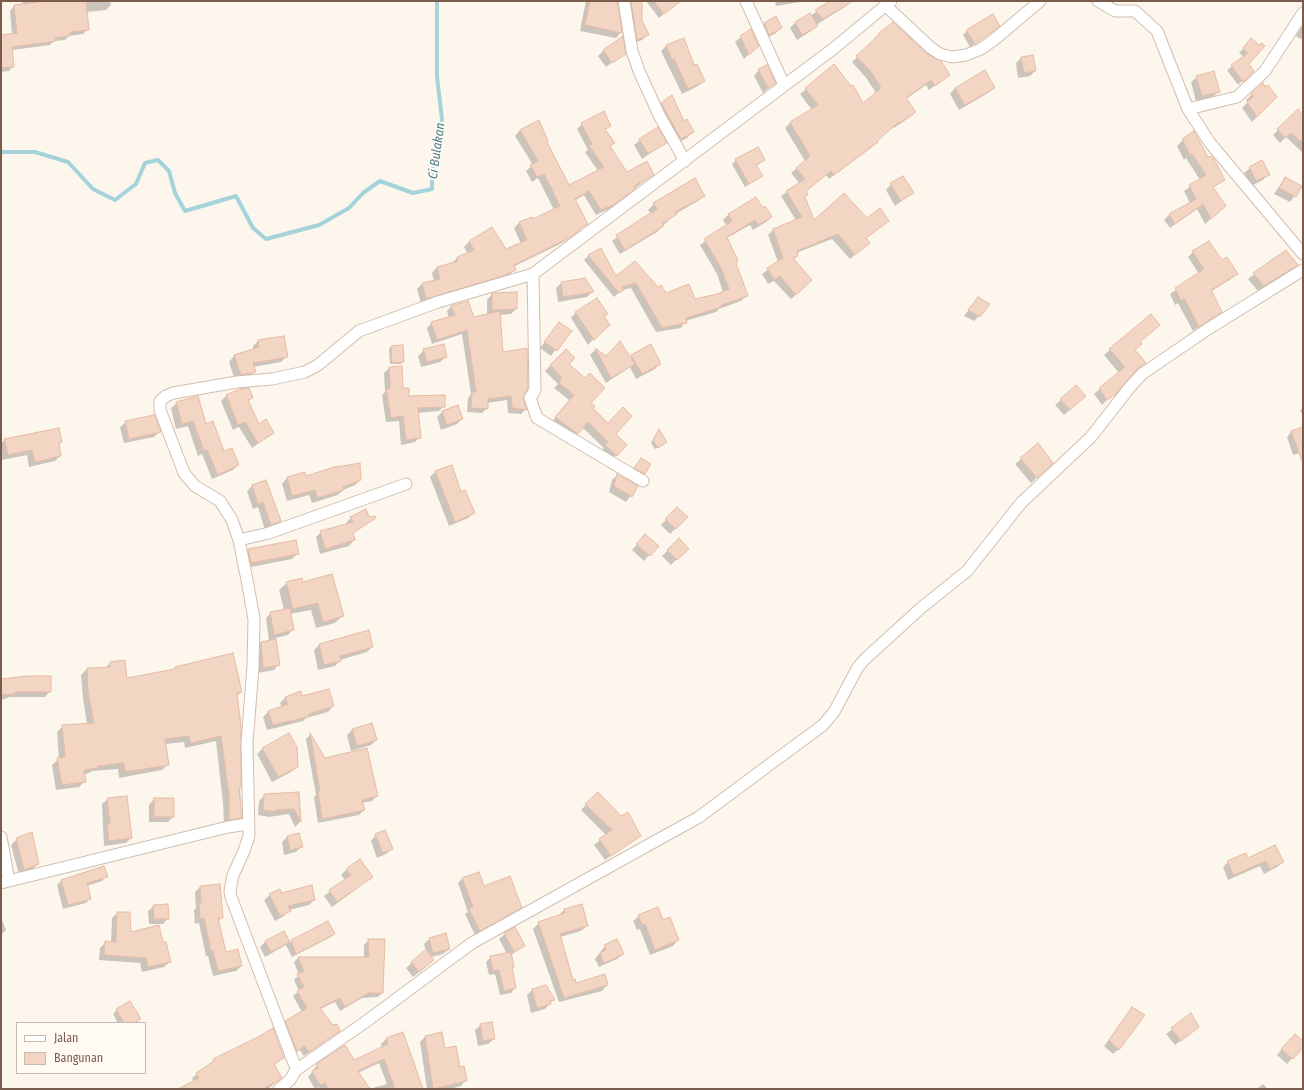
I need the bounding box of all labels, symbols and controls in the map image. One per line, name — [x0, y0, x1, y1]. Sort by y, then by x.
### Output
water label: Ci Bulakan — [425, 122, 449, 180]
legend — [16, 1022, 146, 1074]
text: Jalan — [54, 1031, 78, 1045]
text: Bangunan — [54, 1051, 103, 1065]

